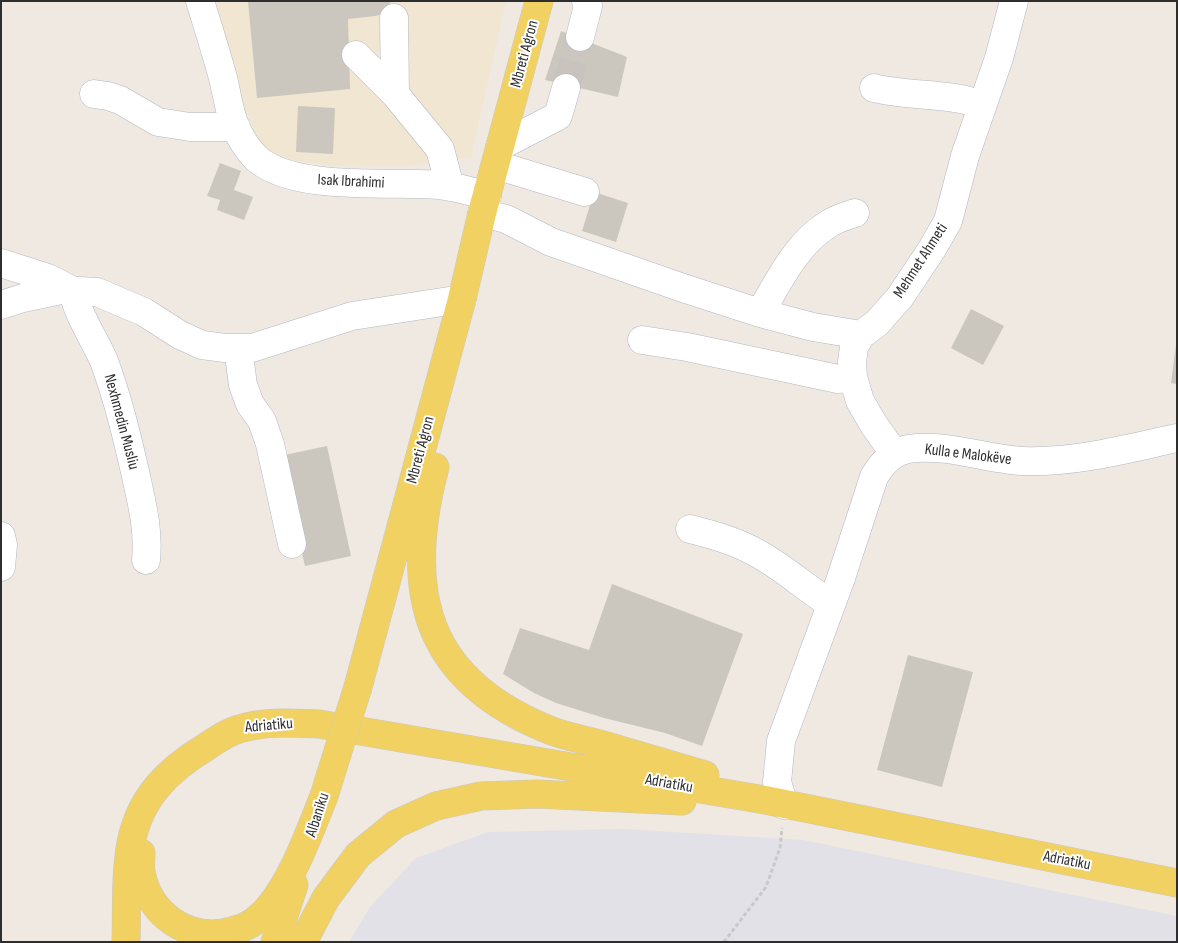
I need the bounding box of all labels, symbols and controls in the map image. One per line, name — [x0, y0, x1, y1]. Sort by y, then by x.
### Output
street label: Mbreti Agron — [507, 18, 543, 90]
street label: Isak Ibrahimi — [317, 171, 385, 193]
street label: Mehmet Ahmeti — [890, 220, 952, 302]
street label: Nexhmedin Musliu — [99, 372, 143, 472]
street label: Mbreti Agron — [403, 414, 439, 486]
street label: Kulla e Malokëve — [923, 440, 1013, 470]
street label: Adriatiku — [244, 714, 294, 738]
street label: Adriatiku — [644, 770, 694, 798]
street label: Albaniku — [302, 790, 334, 840]
street label: Adriatiku — [1042, 847, 1092, 875]

